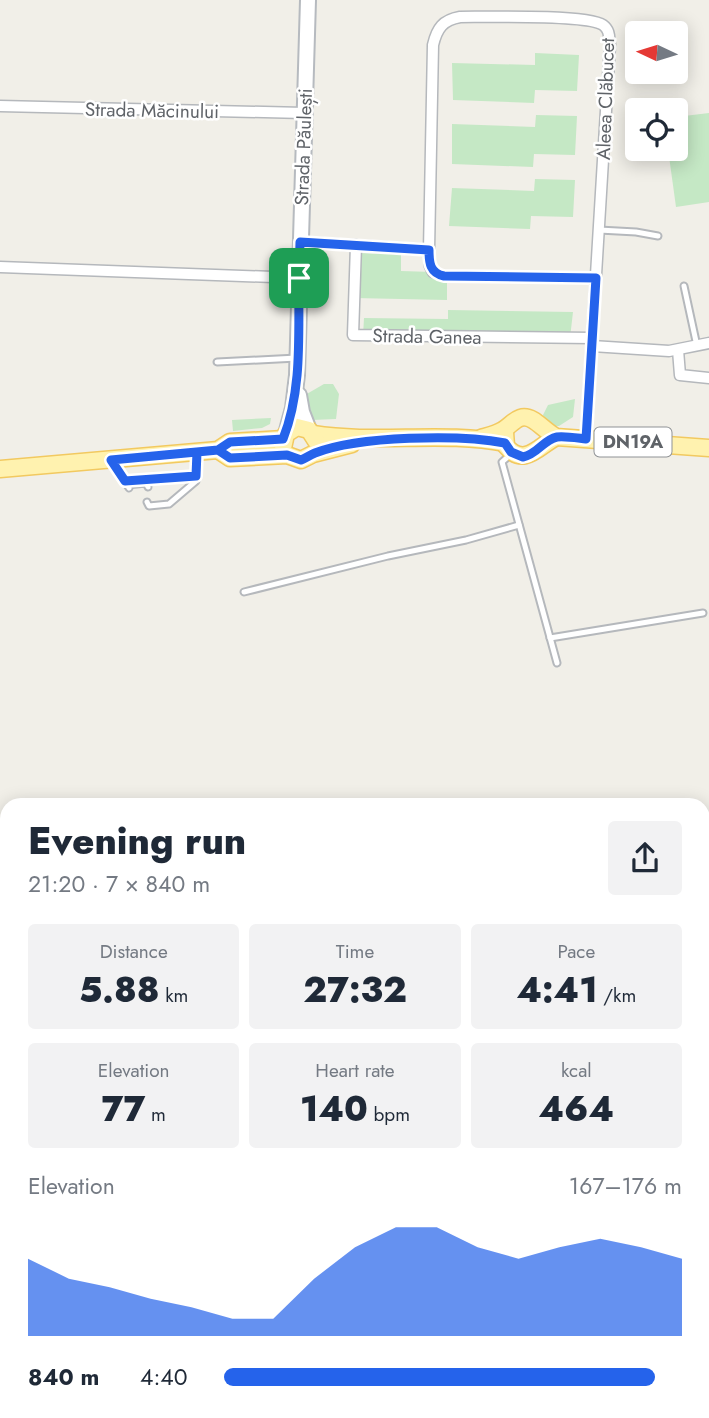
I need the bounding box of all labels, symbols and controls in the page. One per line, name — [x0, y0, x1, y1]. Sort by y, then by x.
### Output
north arrow — [625, 21, 688, 84]
map controls — [625, 21, 688, 161]
street label: Aleea Clăbucet — [590, 37, 621, 161]
street label: Strada Păulești — [288, 88, 319, 206]
street label: Strada Măcinului — [85, 96, 219, 125]
button: locate — [625, 98, 688, 161]
pin — [269, 248, 329, 308]
icon: arrive — [280, 259, 318, 297]
street label: Strada Ganea — [372, 322, 482, 351]
road number: DN19A — [594, 428, 672, 457]
text: Evening run — [28, 813, 246, 868]
button: share — [608, 821, 682, 895]
text: 21:20 · 7 × 840 m — [28, 867, 210, 901]
text: Distance — [100, 938, 168, 965]
text: Time — [336, 938, 374, 965]
text: Pace — [557, 938, 595, 965]
text: 5.88 — [79, 965, 159, 1015]
text: 27:32 — [303, 965, 407, 1015]
text: 4:41 — [516, 965, 598, 1015]
text: km — [159, 982, 188, 1009]
text: /km — [598, 982, 636, 1009]
text: Elevation — [98, 1057, 170, 1084]
text: Heart rate — [315, 1057, 395, 1084]
text: kcal — [561, 1057, 592, 1084]
text: 77 — [101, 1084, 145, 1134]
text: 140 — [300, 1084, 368, 1134]
text: 464 — [539, 1084, 614, 1134]
text: m — [145, 1101, 166, 1128]
text: bpm — [368, 1101, 410, 1128]
text: Elevation — [28, 1169, 115, 1203]
text: 167–176 m — [569, 1169, 682, 1203]
text: 840 m — [28, 1360, 99, 1394]
text: 4:40 — [140, 1360, 188, 1394]

